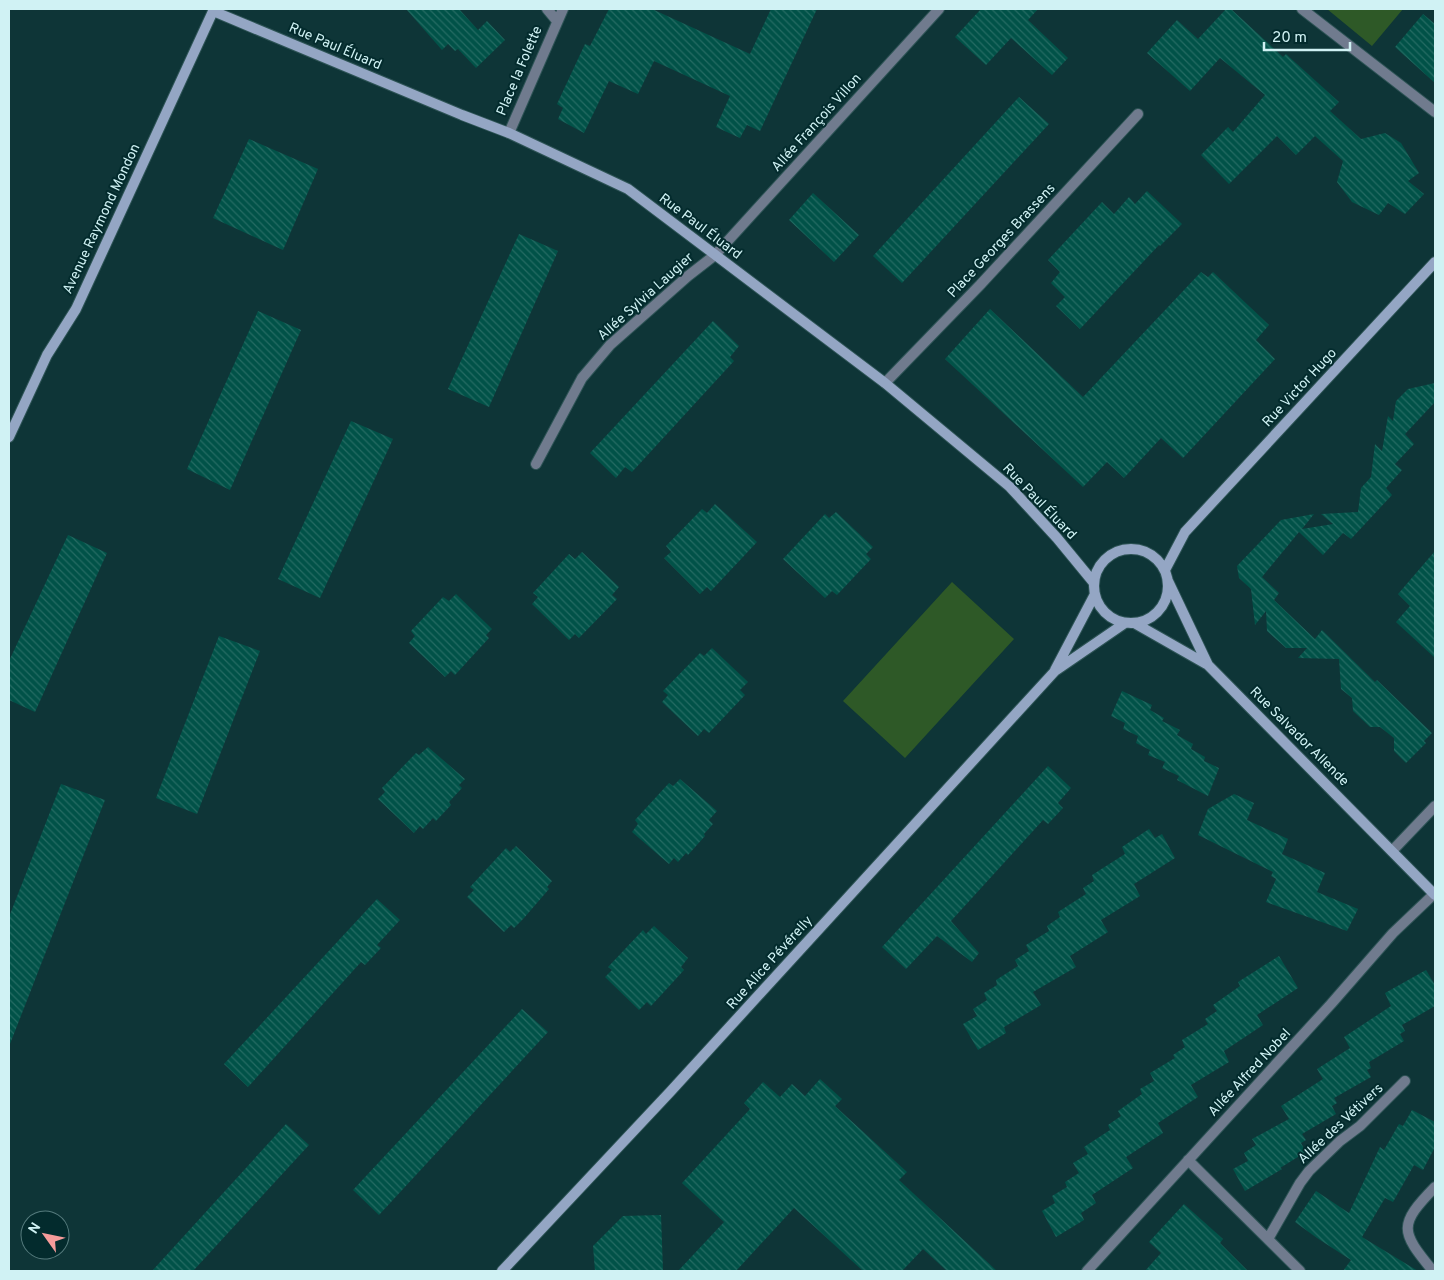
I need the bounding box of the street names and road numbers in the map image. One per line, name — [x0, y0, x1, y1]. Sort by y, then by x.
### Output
street label: Rue Paul Éluard — [286, 19, 384, 74]
street label: Place la Folette — [493, 24, 547, 118]
street label: Allée François Villon — [768, 70, 866, 176]
street label: Avenue Raymond Mondon — [60, 141, 144, 297]
street label: Place Georges Brassens — [945, 180, 1059, 302]
street label: Rue Paul Éluard — [655, 190, 745, 264]
street label: Allée Sylvia Laugier — [594, 249, 698, 345]
street label: Rue Victor Hugo — [1259, 345, 1341, 431]
street label: Rue Paul Éluard — [998, 460, 1080, 544]
street label: Rue Salvador Allende — [1246, 684, 1352, 790]
street label: Rue Alice Pévérelly — [723, 913, 817, 1013]
street label: Allée Alfred Nobel — [1205, 1026, 1295, 1120]
street label: Allée des Vétivers — [1295, 1080, 1387, 1168]

